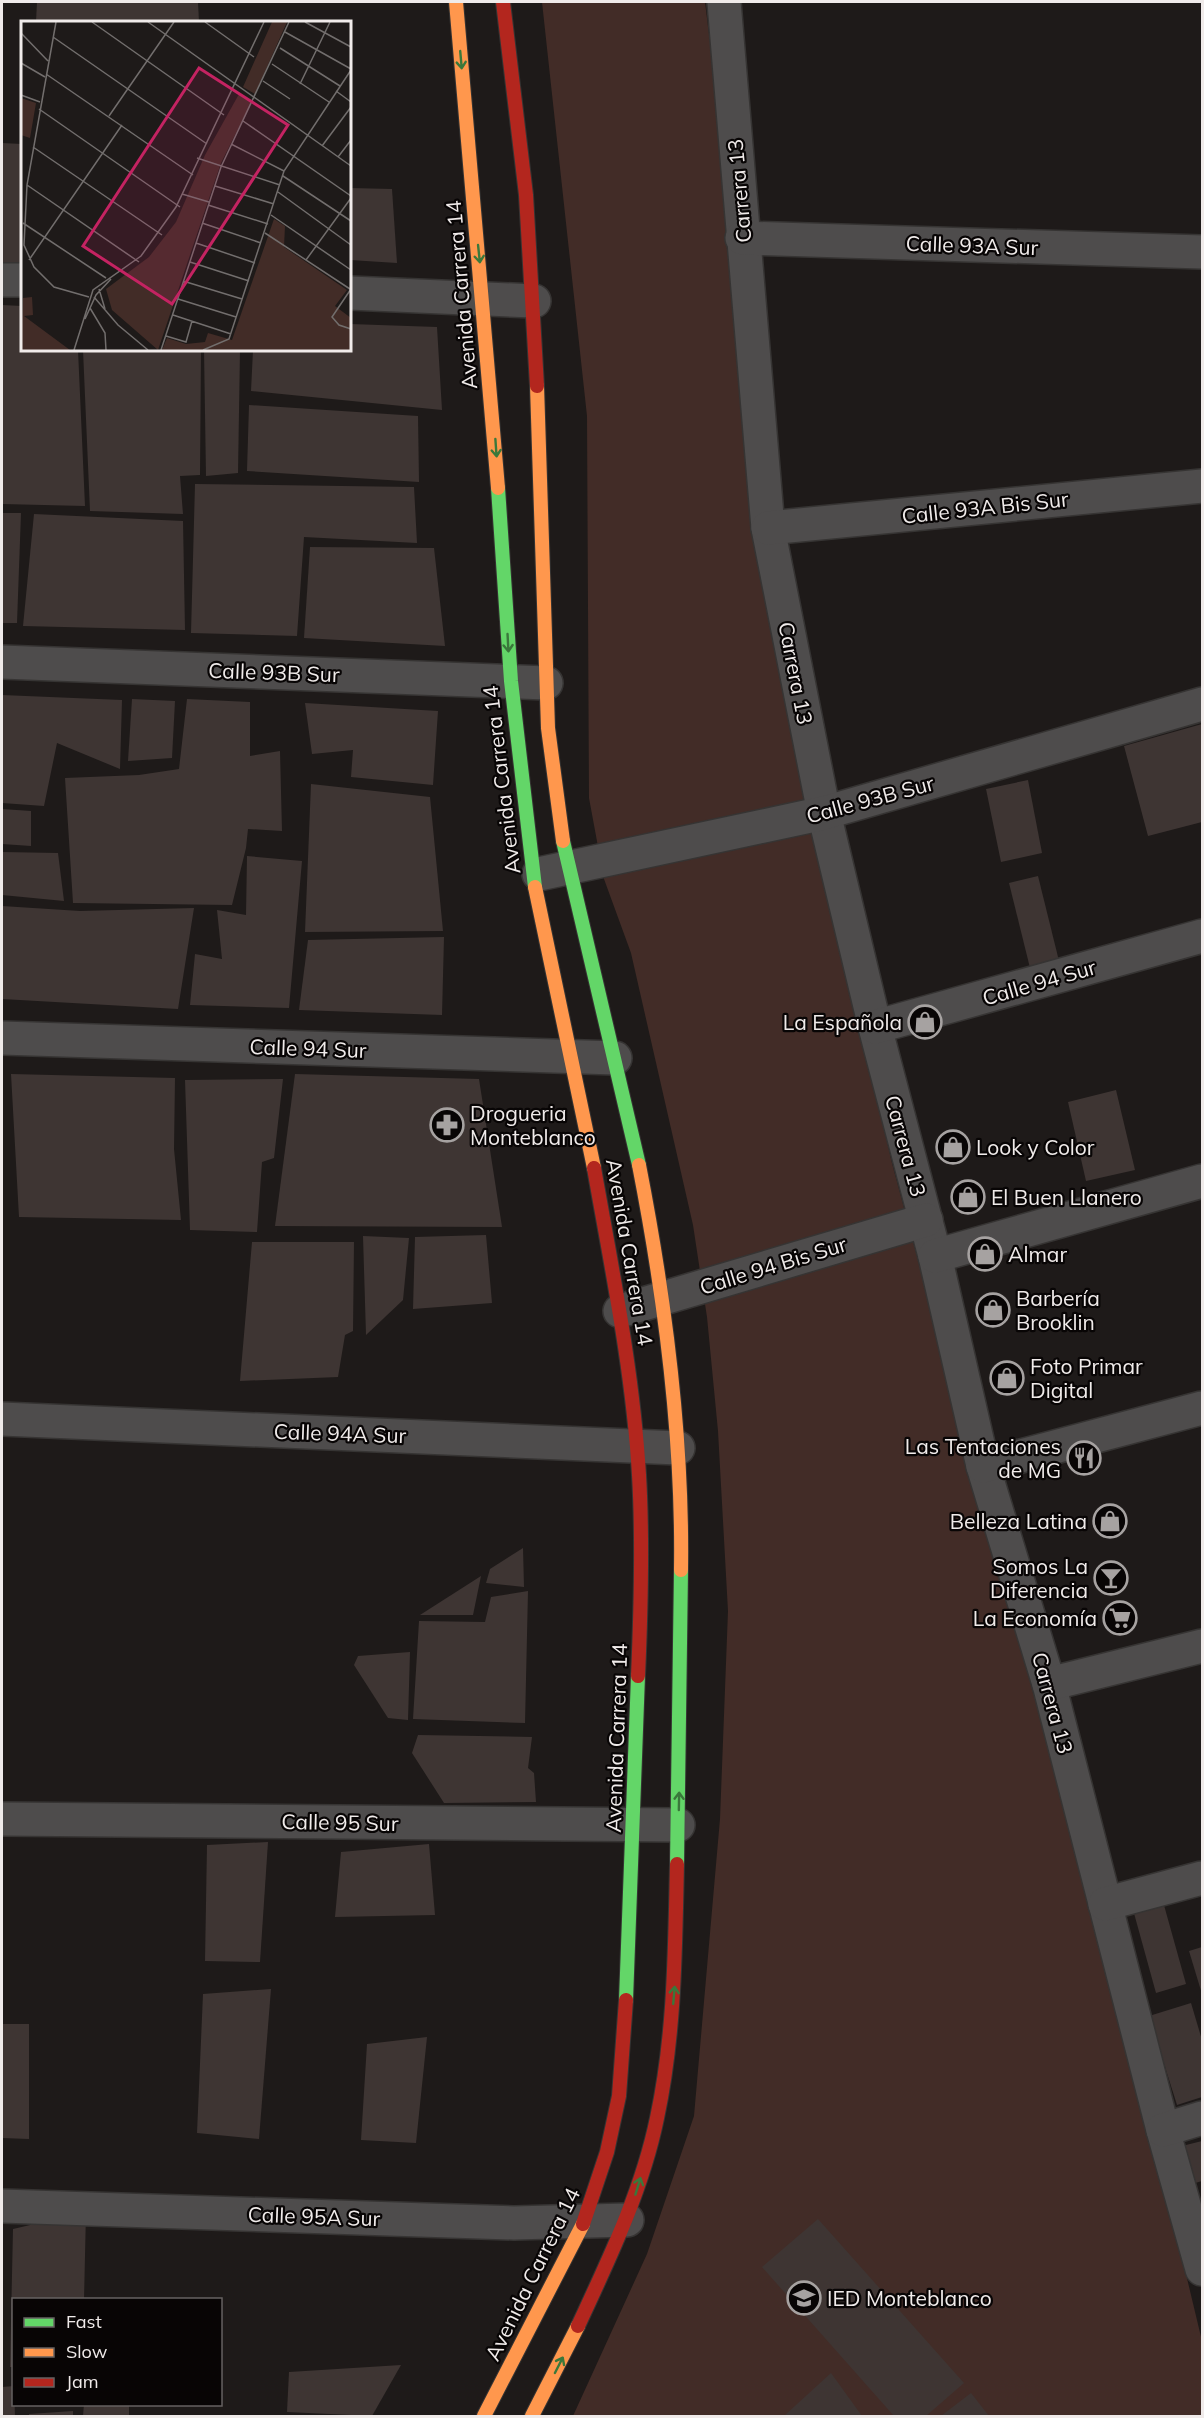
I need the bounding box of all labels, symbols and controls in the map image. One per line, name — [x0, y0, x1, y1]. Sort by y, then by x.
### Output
inset map — [21, 21, 351, 351]
one-way arrow — [456, 49, 467, 69]
street label: Carrera 13 — [722, 138, 756, 244]
street label: Avenida Carrera 14 — [440, 199, 482, 390]
street label: Calle 93A Sur — [905, 230, 1039, 260]
one-way arrow — [474, 243, 485, 263]
one-way arrow — [490, 438, 501, 458]
street label: Calle 93A Bis Sur — [900, 485, 1070, 529]
street label: Carrera 13 — [773, 619, 819, 727]
one-way arrow — [502, 632, 513, 652]
street label: Calle 93B Sur — [208, 657, 340, 687]
street label: Avenida Carrera 14 — [477, 684, 525, 876]
street label: Calle 93B Sur — [803, 769, 937, 829]
street label: Calle 94 Sur — [979, 953, 1099, 1011]
shop icon: La Española — [907, 1004, 943, 1040]
place label: La Española — [783, 1009, 902, 1035]
street label: Calle 94 Sur — [249, 1033, 367, 1063]
street label: Carrera 13 — [880, 1092, 932, 1200]
place label: Drogueria Monteblanco — [470, 1100, 596, 1150]
pharmacy icon: Drogueria Monteblanco — [429, 1107, 465, 1143]
shop icon: Look y Color — [935, 1129, 971, 1165]
place label: Look y Color — [976, 1134, 1095, 1160]
street label: Avenida Carrera 14 — [601, 1157, 659, 1348]
shop icon: El Buen Llanero — [950, 1179, 986, 1215]
place label: El Buen Llanero — [991, 1184, 1142, 1210]
street label: Calle 94 Bis Sur — [696, 1230, 850, 1300]
shop icon: Almar — [967, 1236, 1003, 1272]
place label: Almar — [1008, 1241, 1067, 1267]
place label: Barbería Brooklin — [1016, 1285, 1100, 1335]
shop icon: Barbería Brooklin — [975, 1292, 1011, 1328]
place label: Foto Primar Digital — [1030, 1353, 1143, 1403]
shop icon: Foto Primar Digital — [989, 1360, 1025, 1396]
street label: Calle 94A Sur — [273, 1418, 407, 1448]
place label: Las Tentaciones de MG — [905, 1433, 1061, 1483]
restaurant icon: Las Tentaciones de MG — [1066, 1440, 1102, 1476]
shop icon: Belleza Latina — [1092, 1503, 1128, 1539]
place label: Belleza Latina — [950, 1508, 1087, 1534]
place label: Somos La Diferencia — [990, 1553, 1088, 1603]
bar icon: Somos La Diferencia — [1093, 1560, 1129, 1596]
supermarket icon: La Economía — [1102, 1600, 1138, 1636]
place label: La Economía — [973, 1605, 1097, 1631]
street label: Avenida Carrera 14 — [600, 1643, 632, 1833]
street label: Carrera 13 — [1027, 1649, 1079, 1757]
one-way arrow — [673, 1791, 685, 1811]
street label: Calle 95 Sur — [281, 1808, 399, 1836]
one-way arrow — [668, 1986, 679, 2006]
one-way arrow — [633, 2177, 644, 2196]
street label: Avenida Carrera 14 — [479, 2183, 585, 2365]
street label: Calle 95A Sur — [247, 2201, 381, 2231]
school or university icon: IED Monteblanco — [786, 2280, 822, 2316]
place label: IED Monteblanco — [827, 2285, 992, 2311]
legend — [12, 2298, 222, 2406]
text: Fast — [66, 2310, 102, 2333]
text: Slow — [66, 2340, 108, 2363]
one-way arrow — [554, 2356, 565, 2374]
text: Jam — [66, 2370, 99, 2393]

